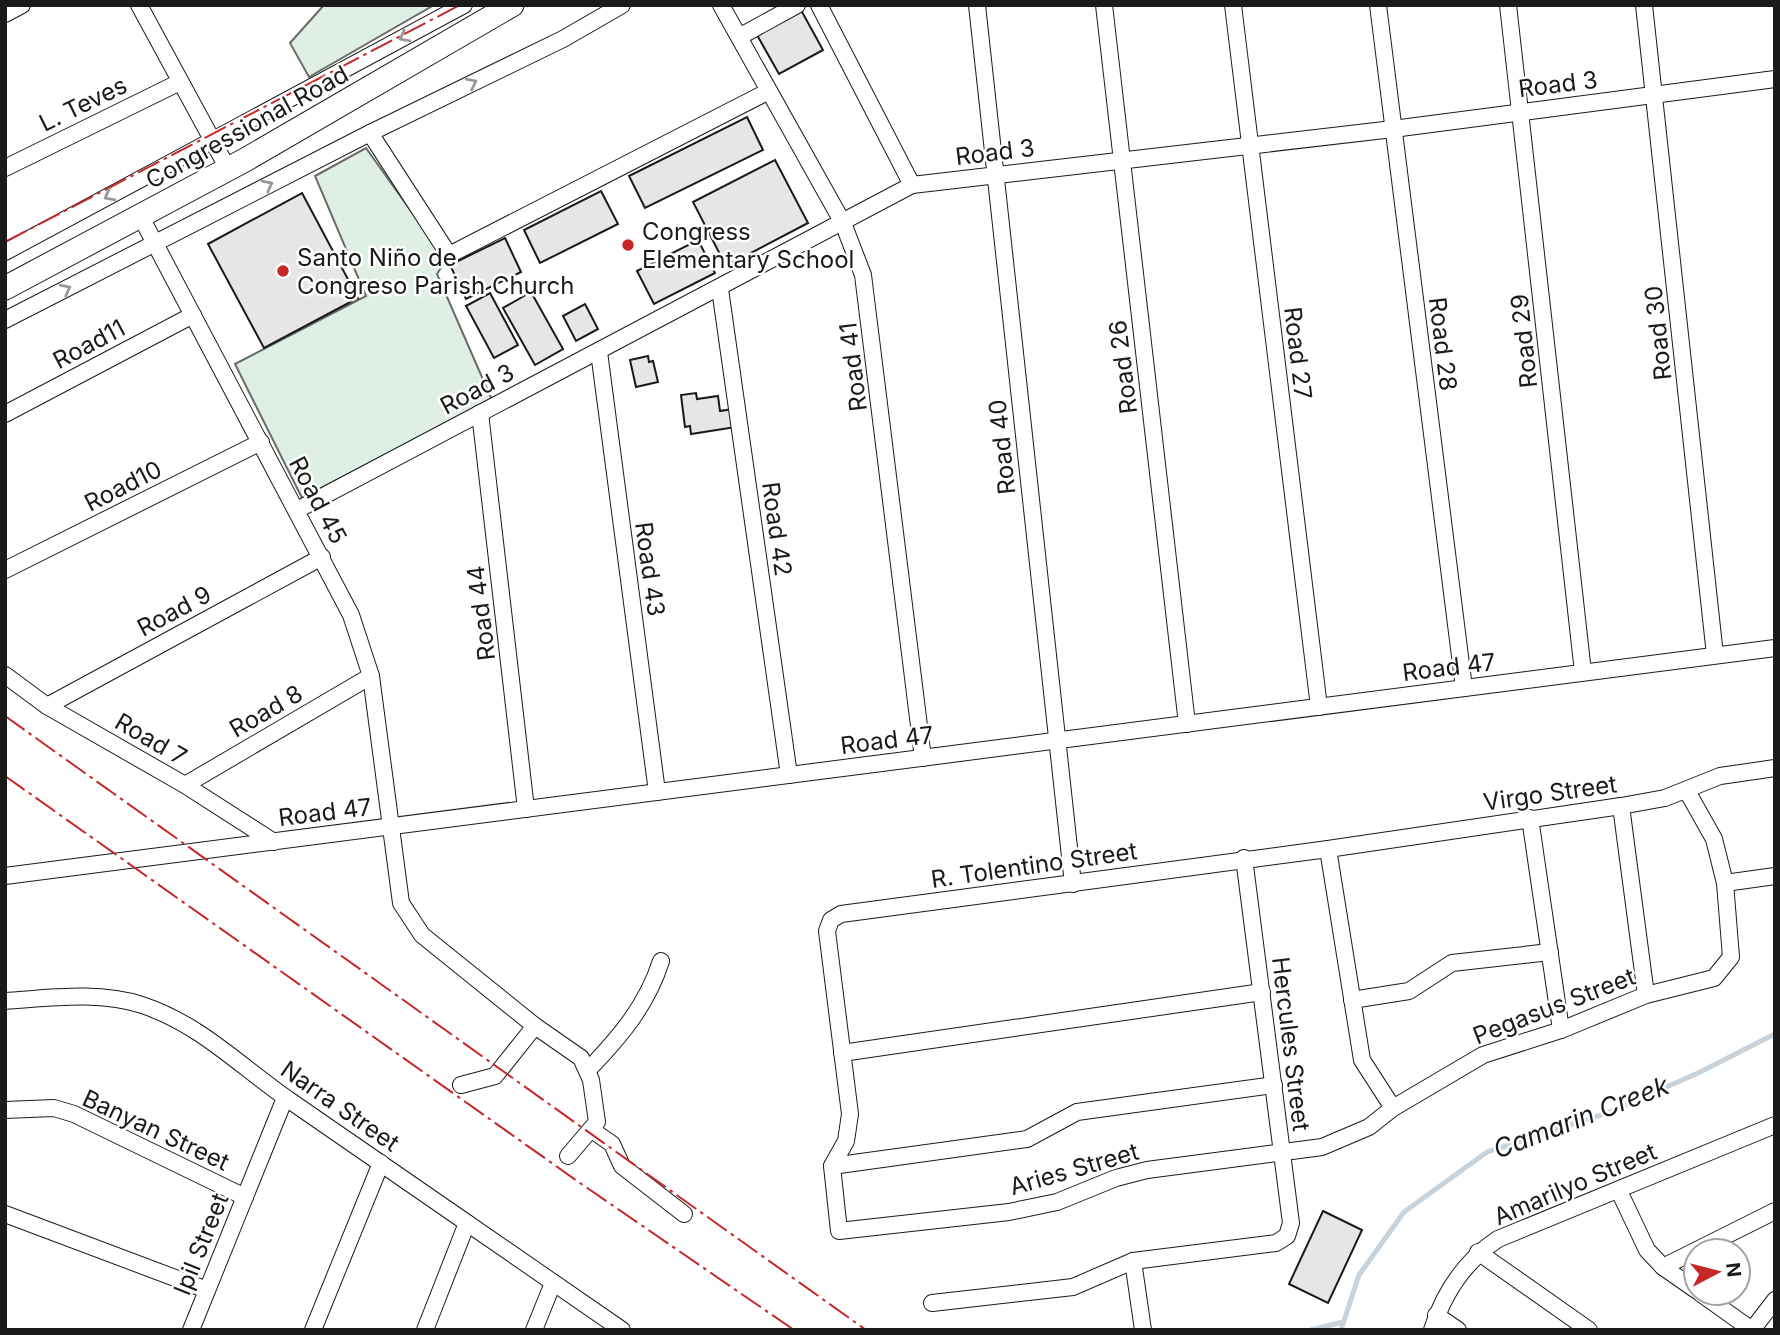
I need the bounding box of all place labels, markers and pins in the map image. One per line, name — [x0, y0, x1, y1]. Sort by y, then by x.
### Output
place label: Congress Elementary School — [642, 217, 854, 274]
marker: Congress Elementary School — [620, 237, 636, 253]
place label: Santo Niño de Congreso Parish Church — [297, 243, 574, 300]
marker: Santo Niño de Congreso Parish Church — [275, 263, 291, 279]

